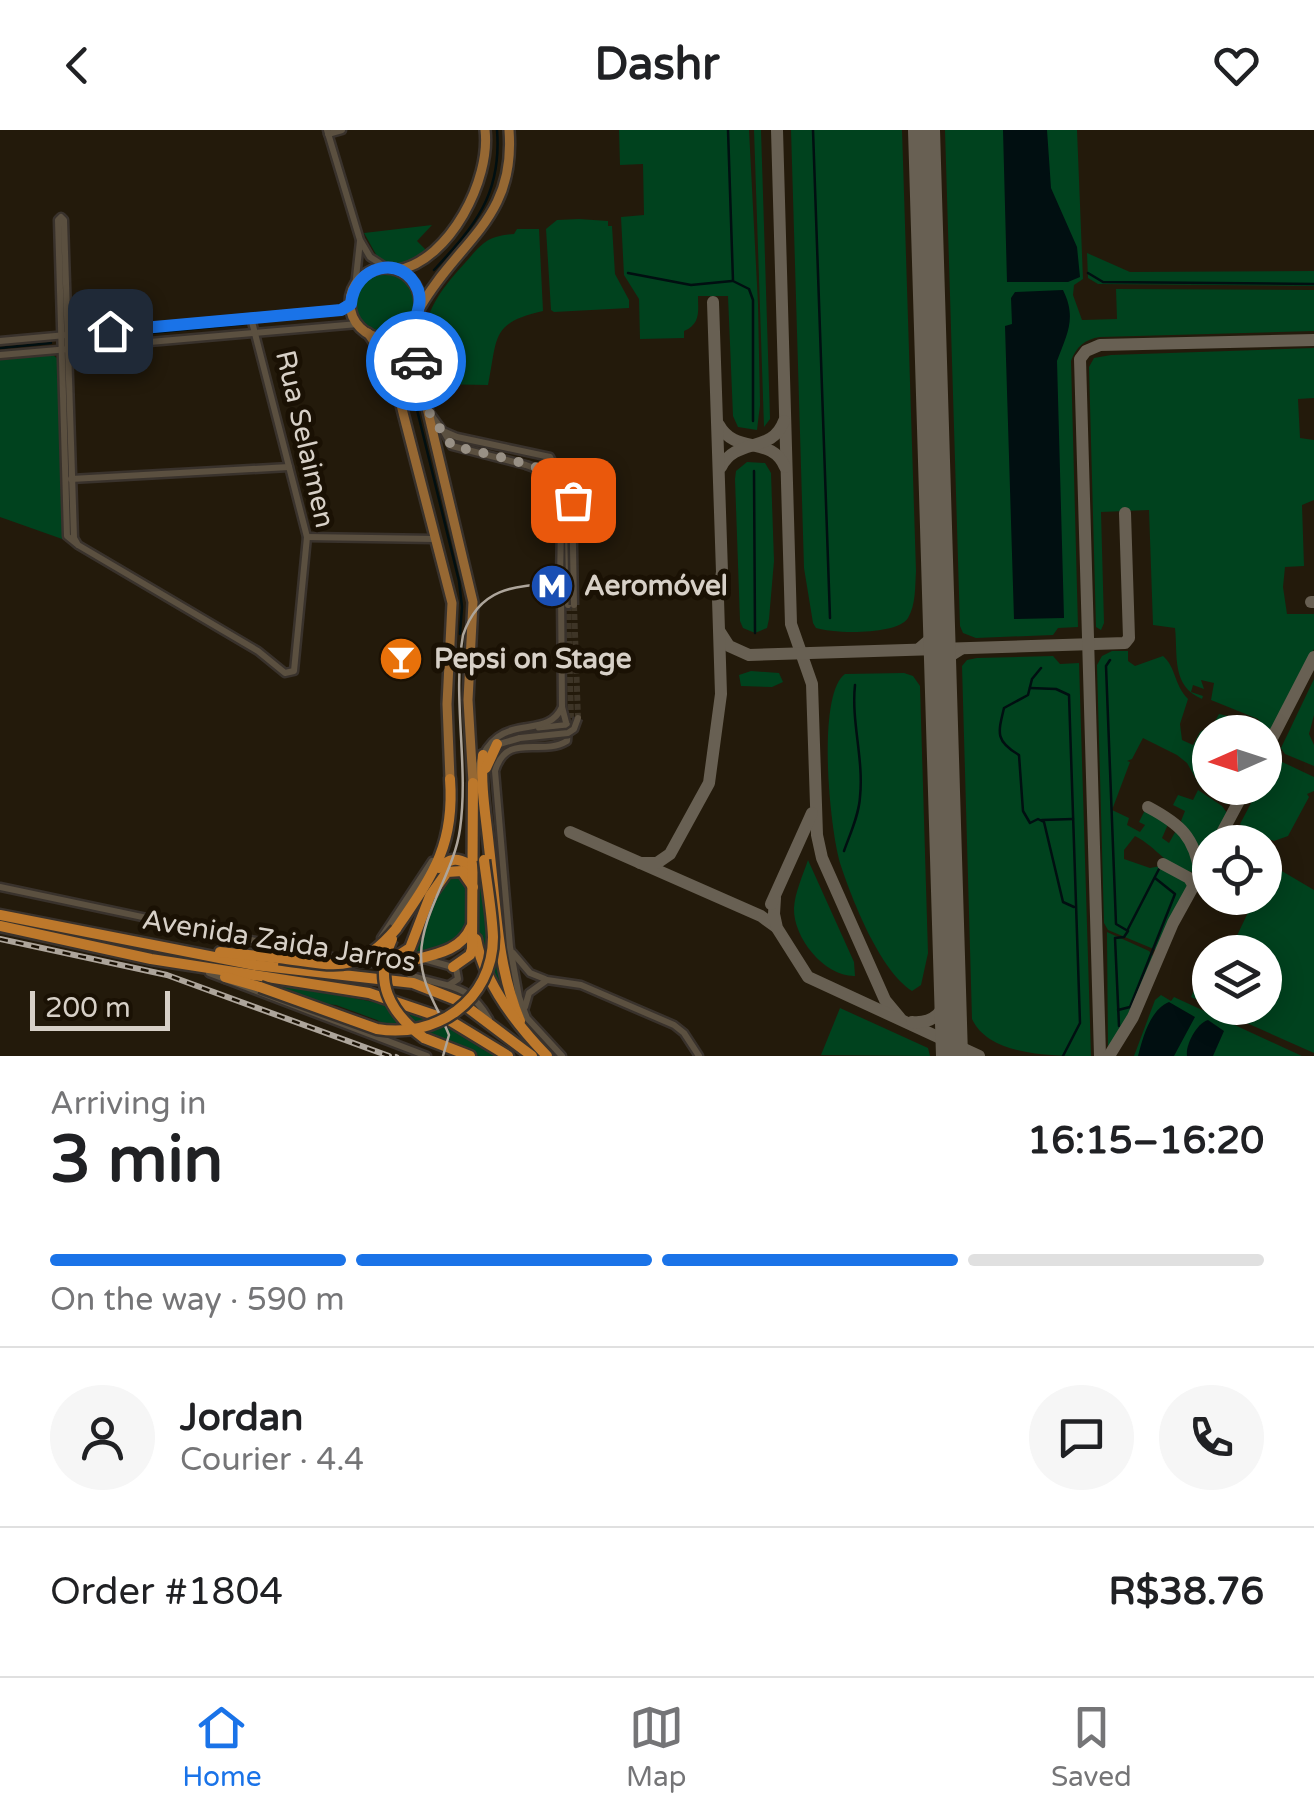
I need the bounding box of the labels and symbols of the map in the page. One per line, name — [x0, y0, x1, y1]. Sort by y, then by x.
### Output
pin — [68, 289, 153, 374]
courier — [366, 311, 466, 411]
street label: Rua Selaimen — [268, 347, 342, 531]
pin — [531, 458, 616, 543]
metro station icon: Aeromóvel — [529, 563, 575, 609]
place label: Aeromóvel — [584, 569, 728, 603]
bar icon: Pepsi on Stage — [378, 636, 424, 682]
place label: Pepsi on Stage — [434, 642, 632, 676]
north arrow — [1192, 715, 1282, 805]
street label: Avenida Zaida Jarros — [140, 903, 418, 979]
scale bar — [30, 986, 170, 1030]

